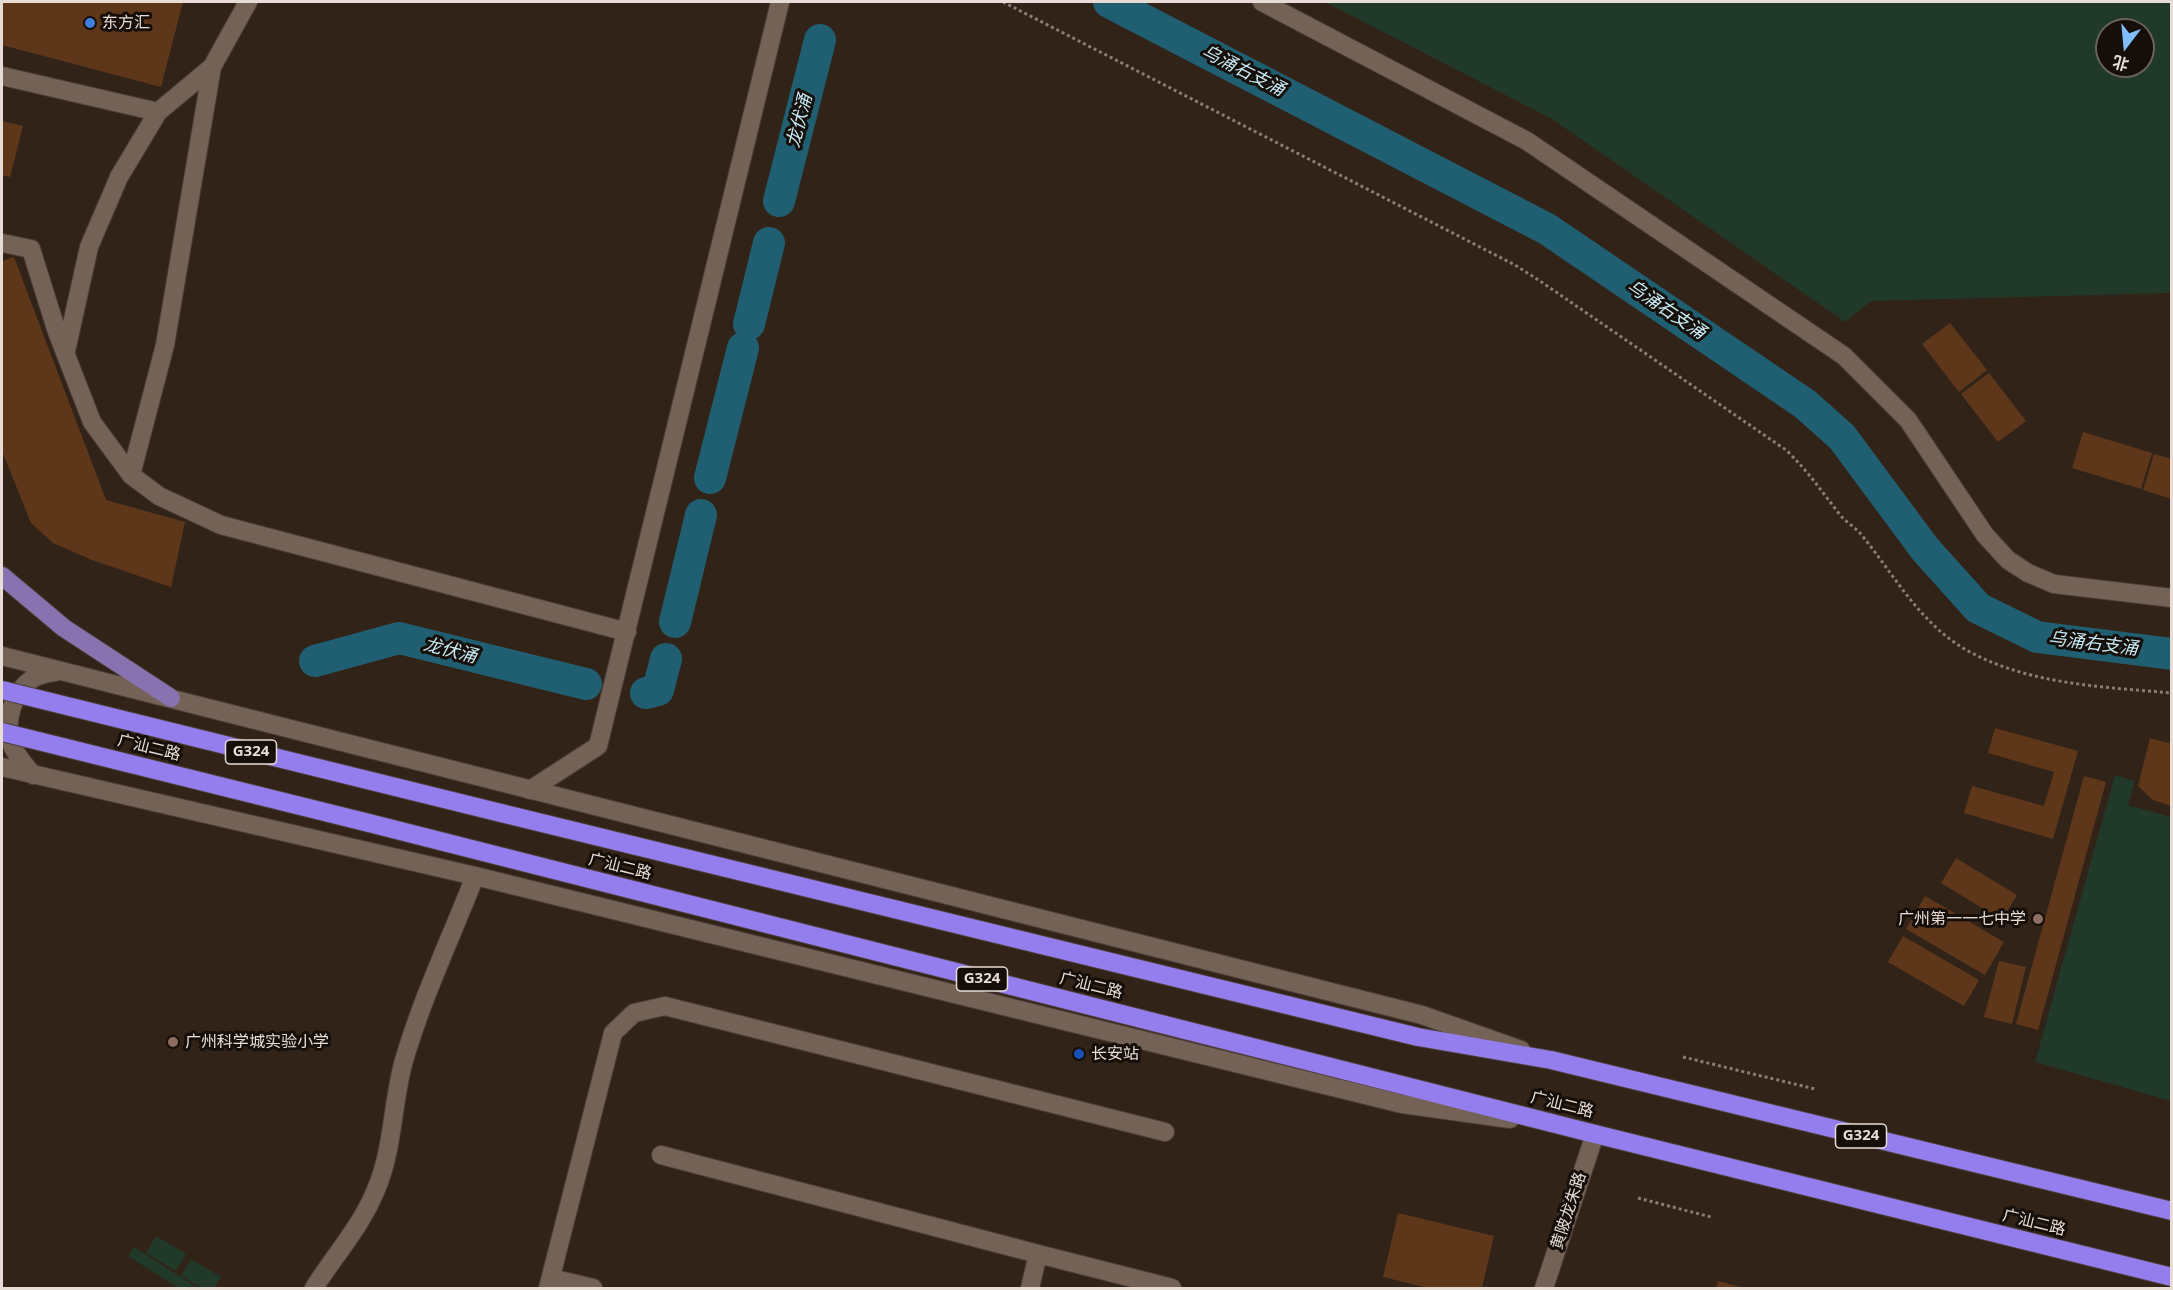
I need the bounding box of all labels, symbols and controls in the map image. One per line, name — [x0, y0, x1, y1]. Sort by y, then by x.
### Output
place label: 东方汇 — [102, 13, 150, 33]
marker: 东方汇 — [83, 16, 97, 30]
north arrow — [2095, 18, 2155, 78]
water label: 乌涌右支涌 — [1198, 41, 1288, 101]
text: 北 — [2110, 51, 2131, 76]
water label: 龙伏涌 — [783, 92, 817, 150]
water label: 乌涌右支涌 — [1623, 276, 1709, 344]
water label: 乌涌右支涌 — [2047, 628, 2139, 660]
water label: 龙伏涌 — [421, 634, 479, 668]
street label: 广汕二路 — [116, 731, 182, 765]
road number: G324 — [226, 740, 276, 764]
street label: 广汕二路 — [587, 850, 653, 884]
place label: 广州第一一七中学 — [1898, 909, 2026, 929]
marker: 广州第一一七中学 — [2031, 912, 2045, 926]
road number: G324 — [956, 967, 1008, 991]
street label: 广汕二路 — [1058, 969, 1124, 1003]
place label: 广州科学城实验小学 — [185, 1032, 329, 1052]
marker: 广州科学城实验小学 — [166, 1035, 180, 1049]
place label: 长安站 — [1091, 1044, 1139, 1064]
marker: 长安站 — [1072, 1047, 1086, 1061]
street label: 广汕二路 — [1529, 1088, 1595, 1122]
road number: G324 — [1836, 1124, 1886, 1148]
street label: 黄陂龙朱路 — [1548, 1170, 1590, 1252]
street label: 广汕二路 — [2001, 1206, 2067, 1240]

